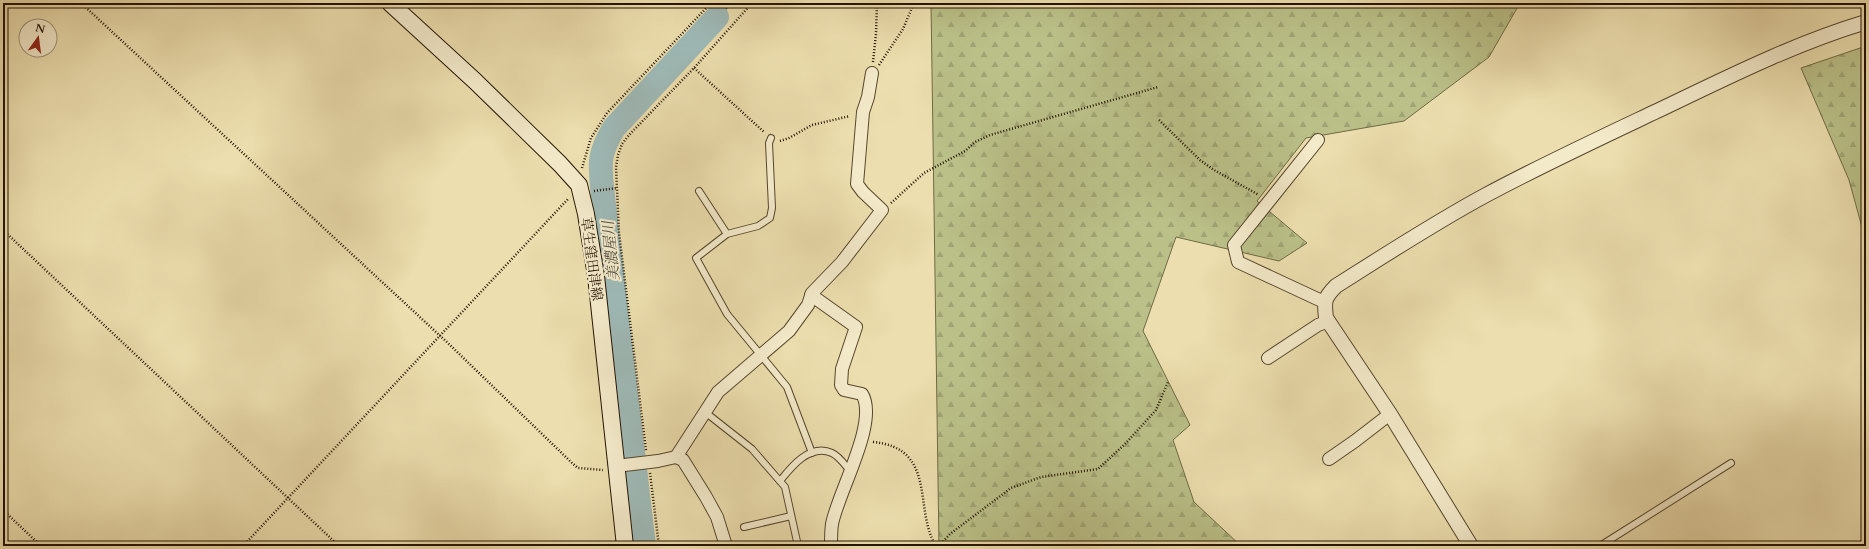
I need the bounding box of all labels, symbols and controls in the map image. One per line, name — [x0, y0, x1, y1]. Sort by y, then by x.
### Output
north arrow — [18, 18, 58, 58]
text: N — [34, 20, 47, 37]
street label: 草生窪田津線 — [576, 216, 607, 302]
water label: 美濃屋川 — [598, 218, 624, 282]

